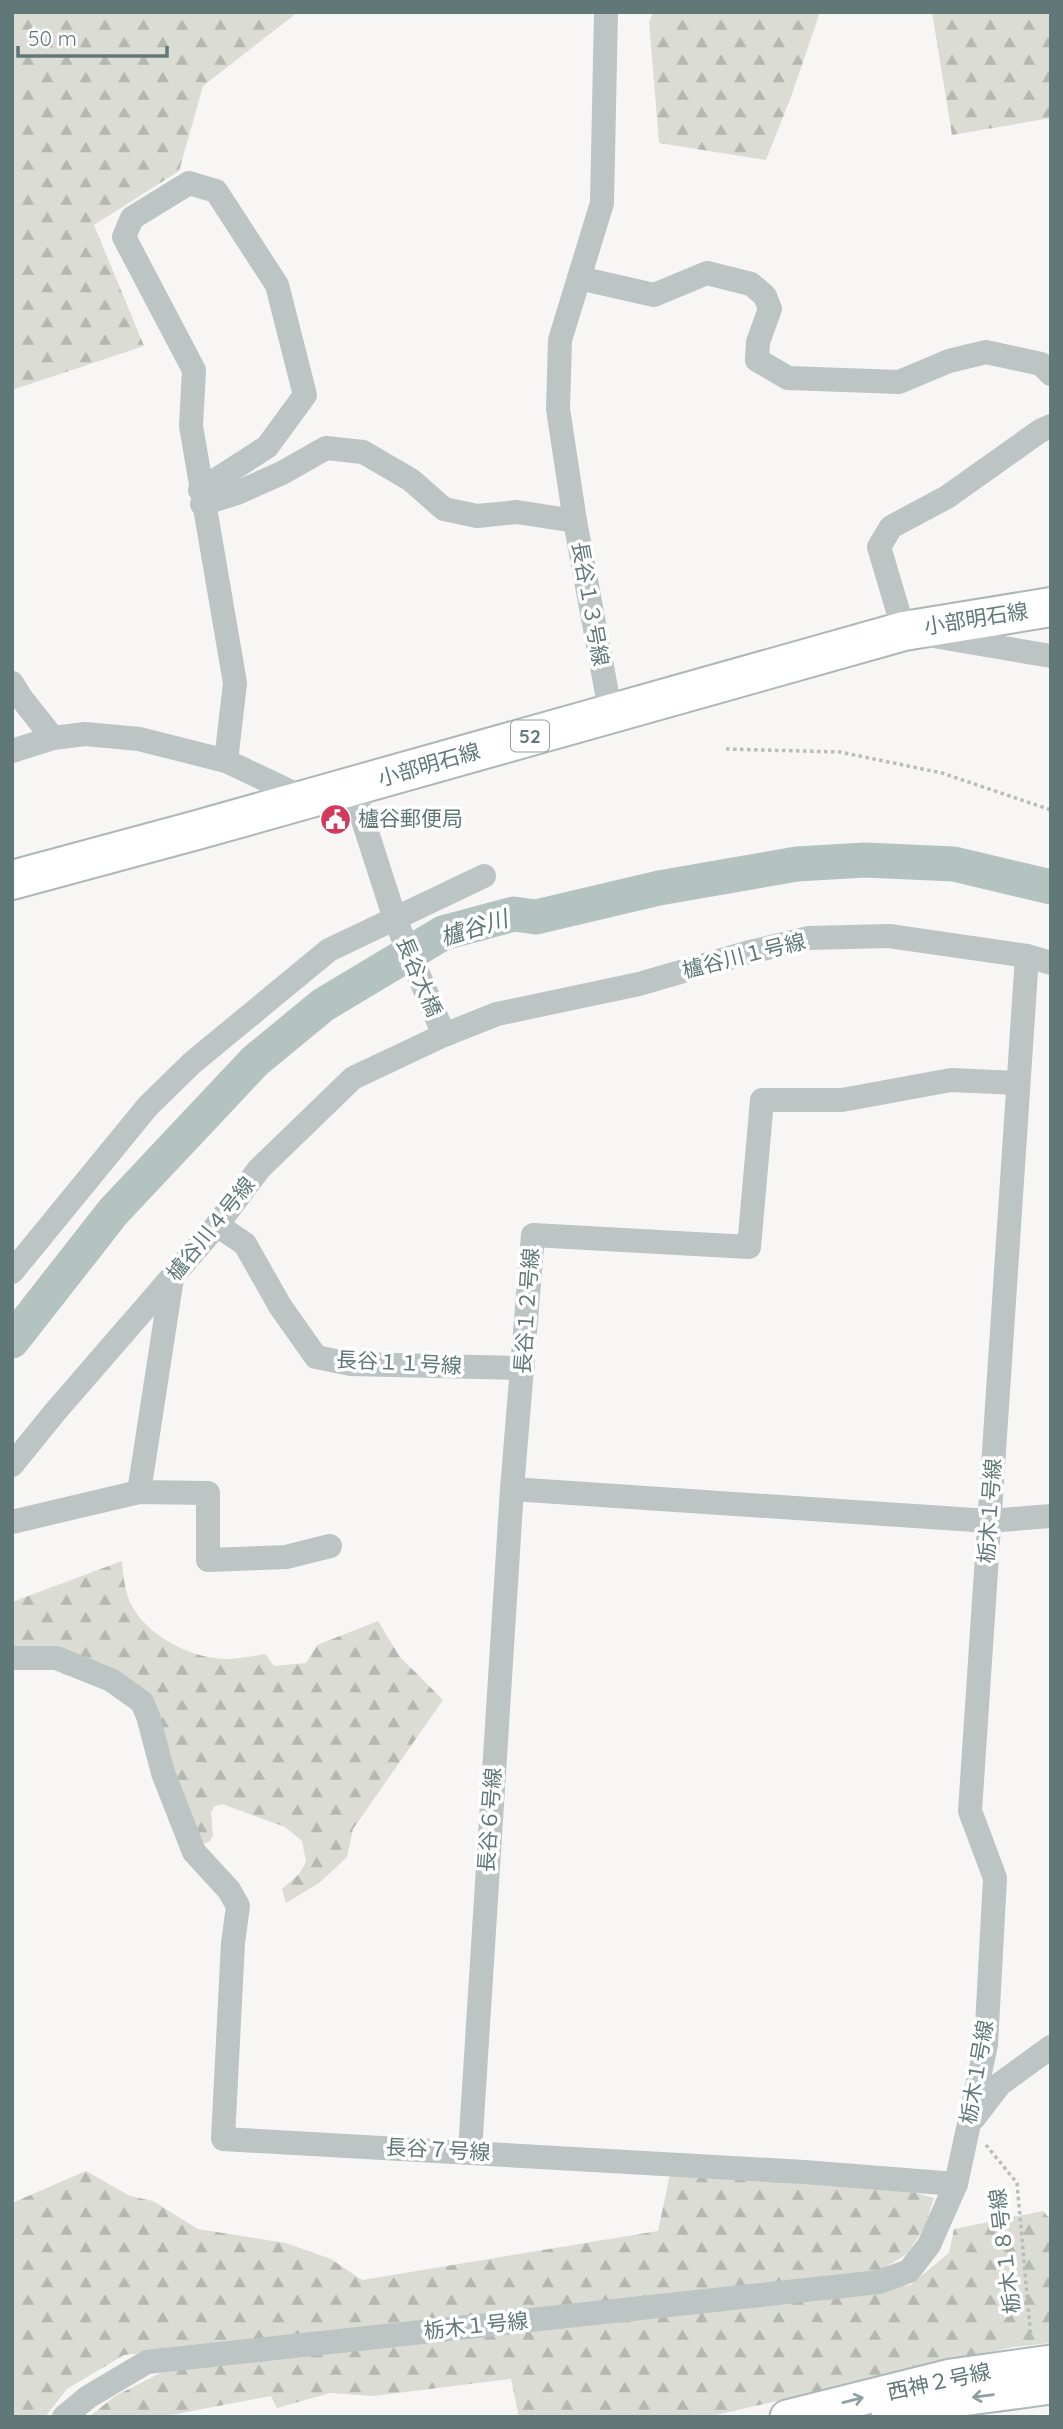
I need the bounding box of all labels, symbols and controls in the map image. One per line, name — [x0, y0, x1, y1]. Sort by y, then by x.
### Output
scale bar — [18, 14, 166, 58]
text: 50 m — [28, 25, 77, 51]
street label: 長谷１３号線 — [567, 540, 615, 668]
street label: 小部明石線 — [922, 597, 1030, 639]
road number: 52 — [511, 720, 549, 751]
street label: 小部明石線 — [375, 737, 483, 791]
public building icon: 櫨谷郵便局 — [318, 802, 352, 836]
place label: 櫨谷郵便局 — [358, 805, 463, 831]
water label: 櫨谷川 — [437, 903, 514, 951]
street label: 櫨谷川１号線 — [679, 927, 808, 983]
street label: 長谷大橋 — [392, 933, 448, 1020]
street label: 櫨谷川４号線 — [160, 1171, 260, 1286]
street label: 長谷１２号線 — [509, 1247, 543, 1375]
street label: 長谷１１号線 — [335, 1346, 463, 1378]
street label: 栃木１号線 — [972, 1458, 1006, 1564]
street label: 長谷６号線 — [472, 1767, 506, 1873]
street label: 栃木１号線 — [954, 2018, 998, 2126]
street label: 長谷７号線 — [385, 2133, 491, 2165]
street label: 栃木１８号線 — [983, 2187, 1025, 2315]
street label: 栃木１号線 — [422, 2307, 529, 2343]
street label: 西神２号線 — [885, 2357, 993, 2405]
one-way arrow — [972, 2390, 995, 2403]
one-way arrow — [841, 2393, 864, 2406]

